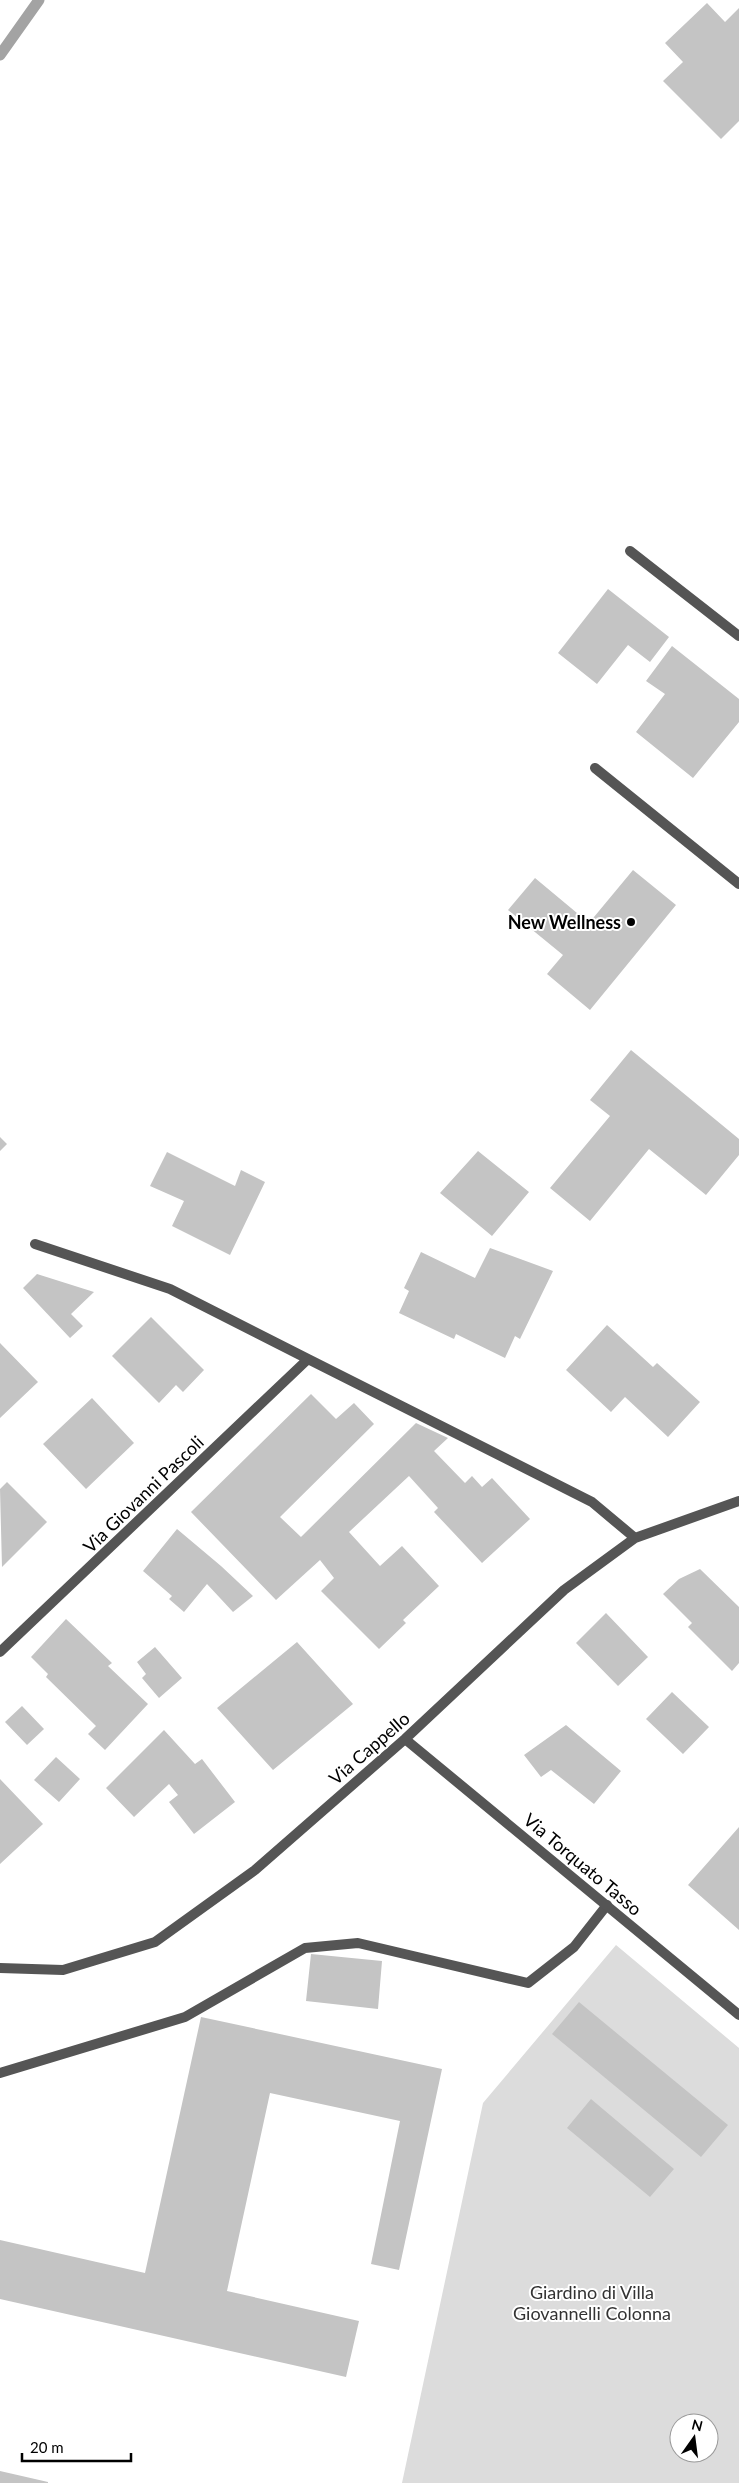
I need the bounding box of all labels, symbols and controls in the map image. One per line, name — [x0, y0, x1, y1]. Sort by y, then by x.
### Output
place label: New Wellness — [508, 911, 621, 933]
marker: New Wellness — [625, 916, 637, 928]
street label: Via Giovanni Pascoli — [78, 1431, 208, 1557]
street label: Via Cappello — [324, 1707, 414, 1789]
street label: Via Torquato Tasso — [520, 1808, 646, 1920]
park label: Giardino di Villa Giovannelli Colonna — [513, 2281, 671, 2324]
north arrow — [669, 2413, 719, 2463]
text: N — [690, 2415, 705, 2434]
scale bar — [22, 2430, 131, 2462]
text: 20 m — [30, 2438, 64, 2456]

